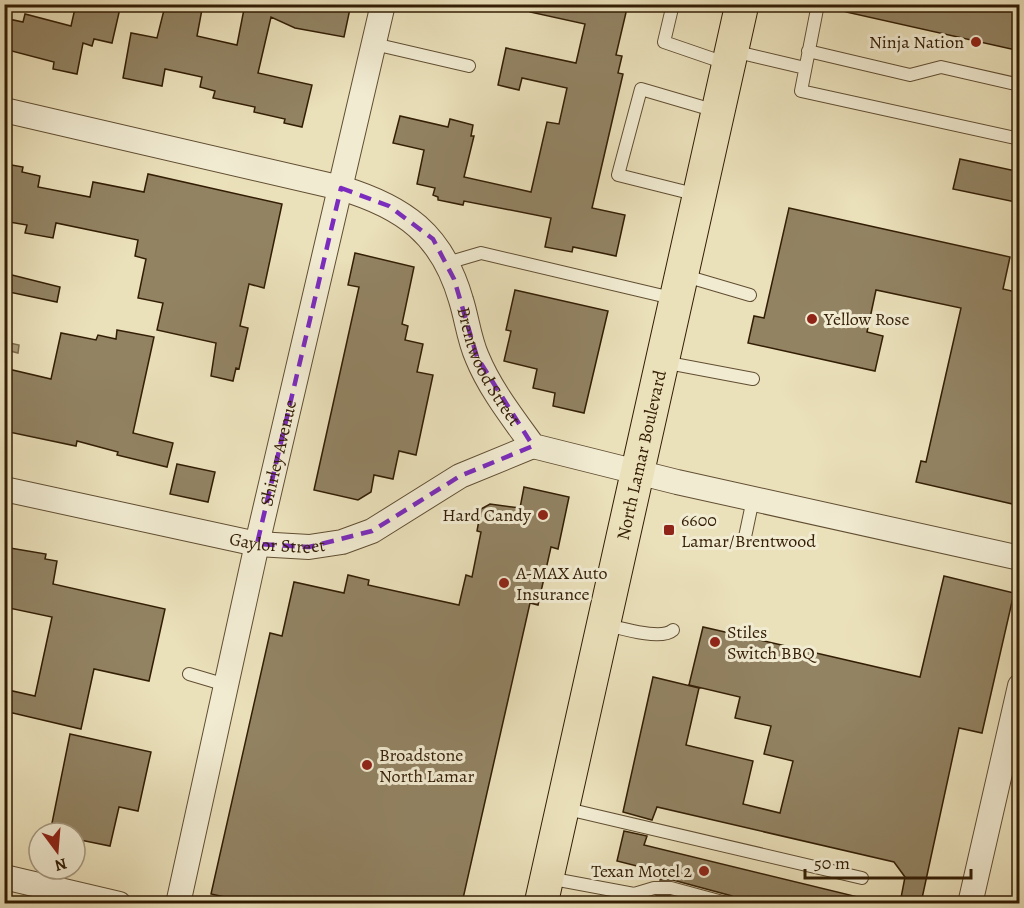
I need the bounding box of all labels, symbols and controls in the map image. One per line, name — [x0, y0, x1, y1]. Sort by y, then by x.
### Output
place label: Ninja Nation — [869, 30, 964, 54]
marker: Ninja Nation — [969, 35, 983, 49]
street label: Brentwood Street — [452, 304, 527, 431]
place label: Yellow Rose — [823, 307, 909, 331]
marker: Yellow Rose — [805, 312, 819, 326]
street label: North Lamar Boulevard — [611, 368, 672, 542]
street label: Shirley Avenue — [254, 397, 302, 509]
place label: Hard Candy — [442, 503, 532, 527]
marker: Hard Candy — [536, 508, 550, 522]
place label: 6600 Lamar/Brentwood — [681, 508, 816, 553]
marker: 6600 Lamar/Brentwood — [662, 523, 676, 537]
street label: Gaylor Street — [227, 526, 327, 559]
place label: A-MAX Auto Insurance — [515, 561, 608, 606]
marker: A-MAX Auto Insurance — [497, 576, 511, 590]
place label: Stiles Switch BBQ — [727, 620, 817, 665]
marker: Stiles Switch BBQ — [708, 635, 722, 649]
place label: Broadstone North Lamar — [379, 743, 474, 788]
marker: Broadstone North Lamar — [360, 758, 374, 772]
north arrow — [27, 821, 87, 881]
scale bar — [805, 842, 972, 880]
text: 50 m — [814, 851, 850, 875]
text: N — [52, 852, 69, 877]
place label: Texan Motel 2 — [591, 859, 692, 883]
marker: Texan Motel 2 — [697, 864, 711, 878]

